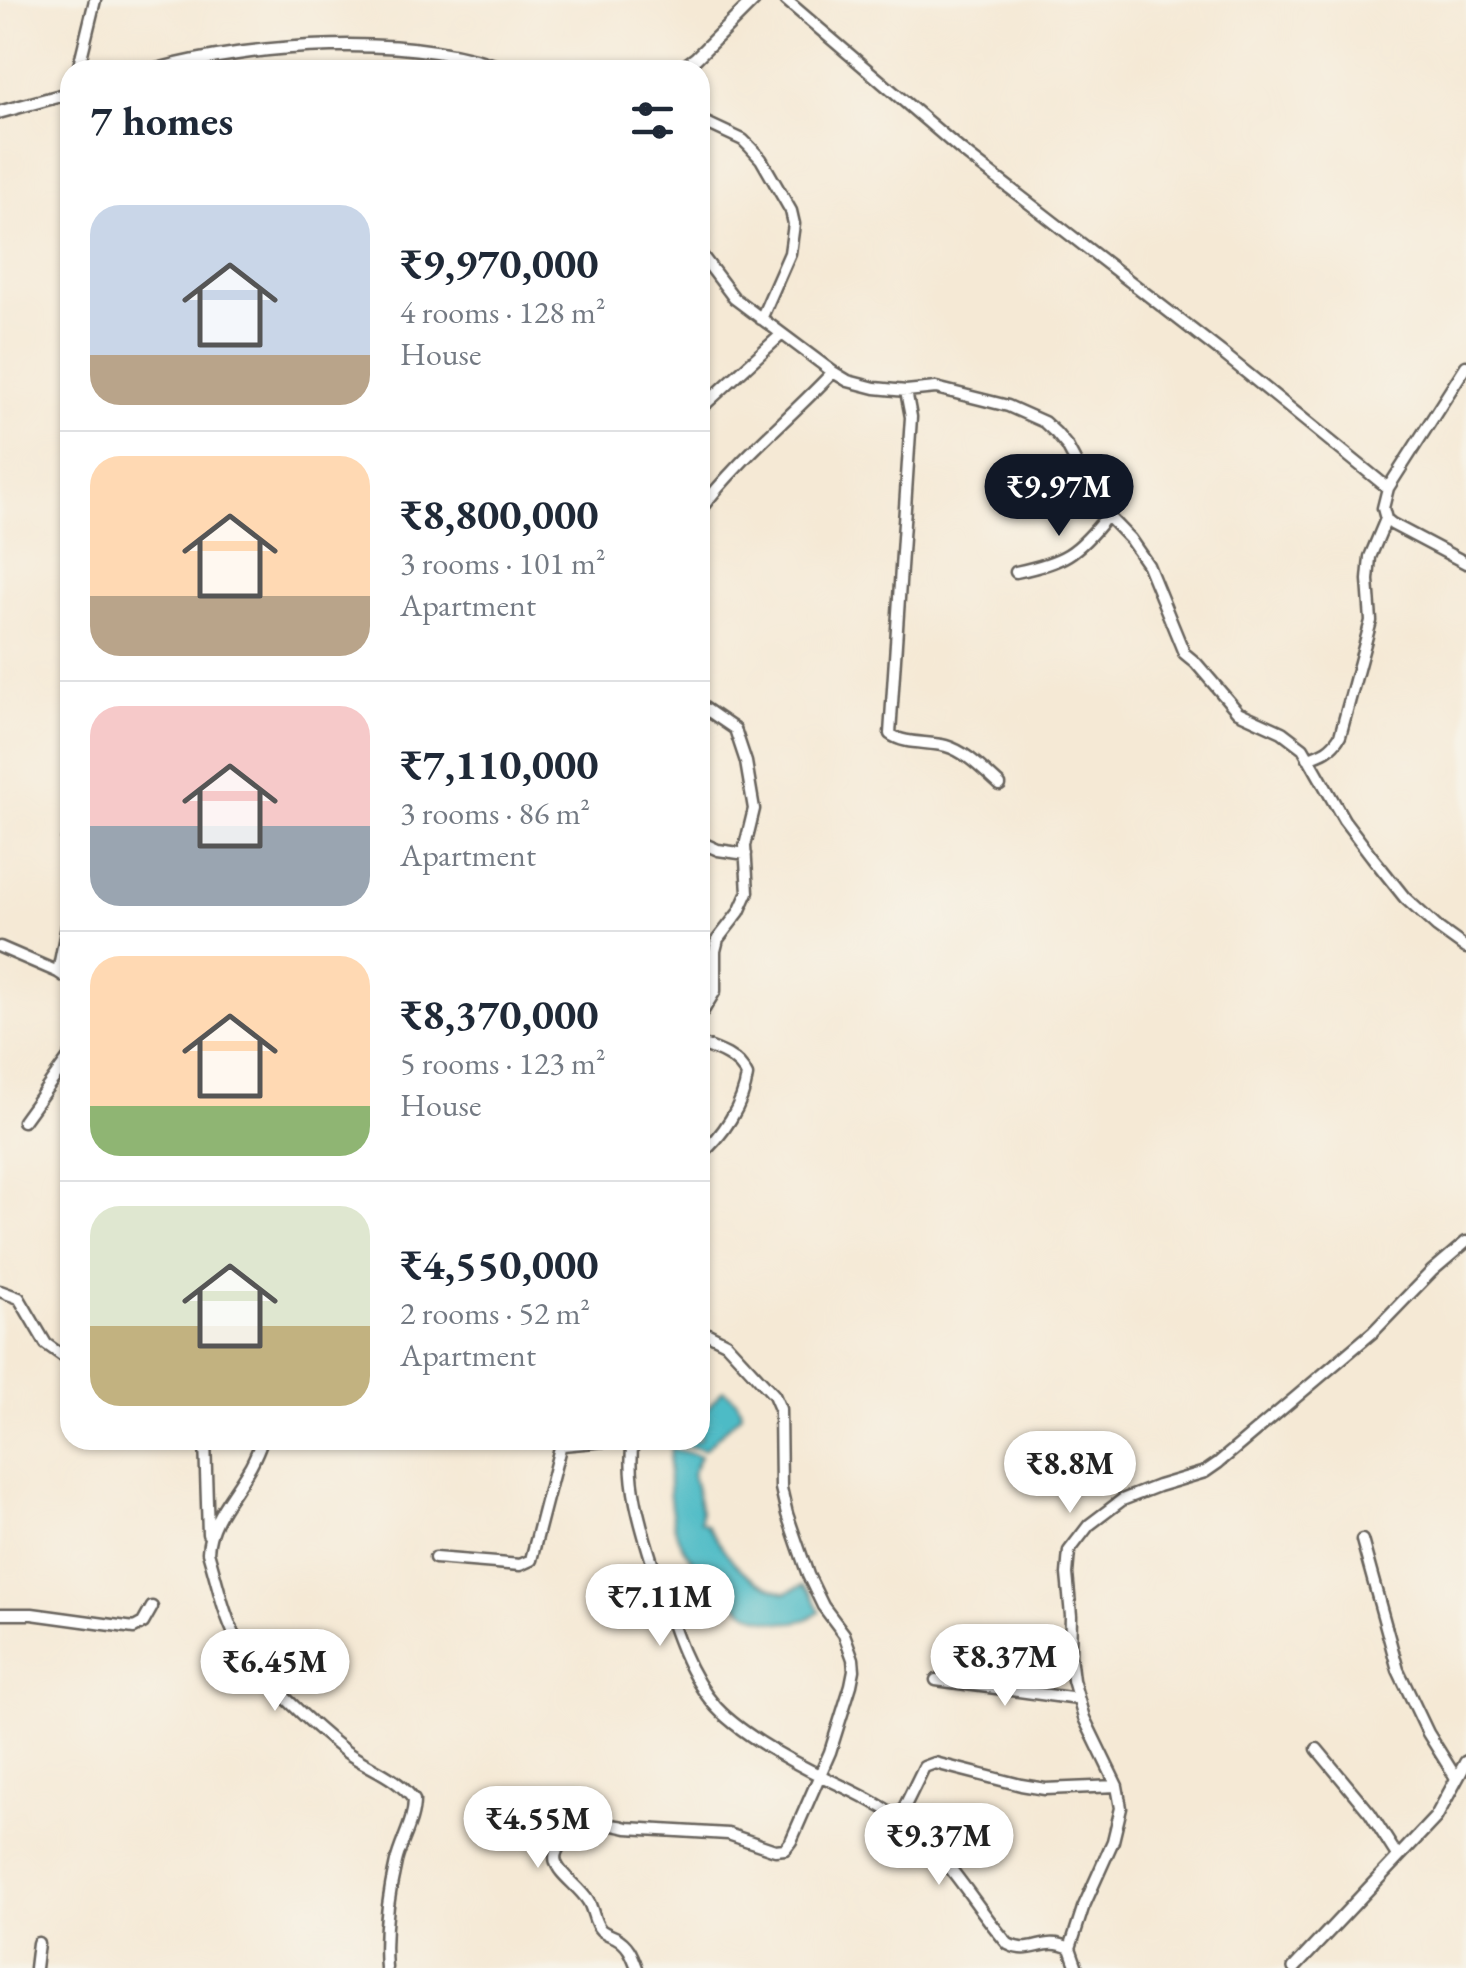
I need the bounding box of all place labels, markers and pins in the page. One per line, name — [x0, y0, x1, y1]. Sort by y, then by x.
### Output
pin: ₹9.97M — [978, 454, 1140, 539]
pin: ₹8.8M — [1000, 1431, 1140, 1516]
pin: ₹7.11M — [579, 1564, 741, 1649]
pin: ₹8.37M — [924, 1624, 1086, 1709]
pin: ₹6.45M — [194, 1629, 356, 1714]
pin: ₹4.55M — [457, 1786, 619, 1871]
pin: ₹9.37M — [858, 1803, 1020, 1888]

